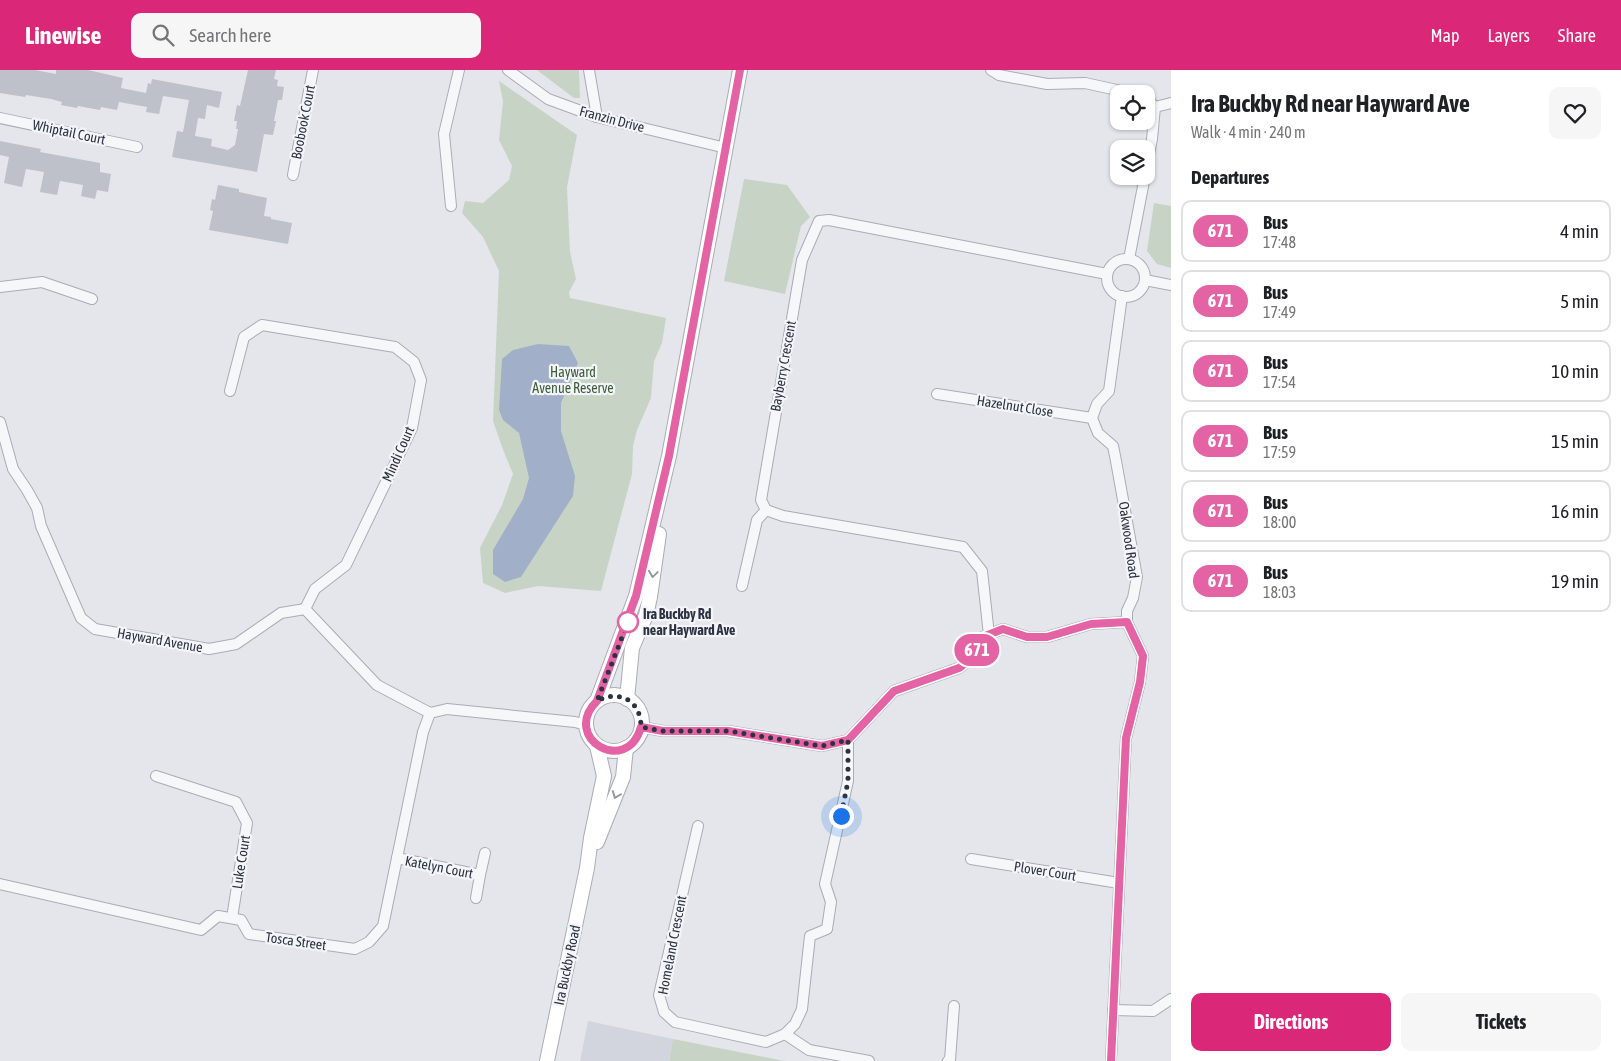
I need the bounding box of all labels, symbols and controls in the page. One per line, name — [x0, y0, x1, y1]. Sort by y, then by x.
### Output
search box — [131, 13, 481, 58]
icon: search — [149, 21, 177, 49]
text: Linewise — [25, 22, 101, 49]
text: Search here — [189, 24, 271, 46]
text: Map — [1430, 25, 1459, 46]
text: Layers — [1487, 25, 1530, 46]
text: Share — [1558, 25, 1596, 46]
street label: Boobook Court — [288, 83, 318, 161]
map controls — [1110, 85, 1155, 185]
button: locate — [1110, 85, 1155, 130]
button: heart — [1549, 87, 1601, 139]
text: Ira Buckby Rd near Hayward Ave — [1191, 90, 1470, 117]
street label: Franzin Drive — [578, 103, 646, 135]
street label: Whiptail Court — [31, 116, 107, 148]
text: Walk · 4 min · 240 m — [1191, 123, 1305, 141]
button: layers — [1110, 140, 1155, 185]
text: Departures — [1191, 166, 1269, 188]
text: Bus — [1263, 211, 1288, 233]
text: 671 — [1208, 220, 1233, 241]
text: 4 min — [1560, 220, 1599, 242]
text: 17:48 — [1263, 233, 1296, 251]
text: Bus — [1263, 281, 1288, 303]
text: 671 — [1208, 290, 1233, 311]
text: 5 min — [1560, 290, 1599, 312]
text: 17:49 — [1263, 303, 1296, 321]
street label: Bayberry Crescent — [767, 319, 799, 413]
text: Bus — [1263, 351, 1288, 373]
text: 671 — [1208, 360, 1233, 381]
text: 10 min — [1551, 360, 1599, 382]
park label: Hayward Avenue Reserve — [532, 364, 614, 396]
text: 17:54 — [1263, 373, 1296, 391]
street label: Hazelnut Close — [976, 392, 1054, 420]
text: Bus — [1263, 421, 1288, 443]
street label: Mindi Court — [379, 424, 417, 484]
text: 671 — [1208, 430, 1233, 451]
text: 15 min — [1551, 430, 1599, 452]
text: 17:59 — [1263, 443, 1296, 461]
text: Bus — [1263, 491, 1288, 513]
text: 671 — [1208, 500, 1233, 521]
text: 16 min — [1551, 500, 1599, 522]
street label: Oakwood Road — [1116, 501, 1142, 579]
text: 18:00 — [1263, 513, 1296, 531]
text: Bus — [1263, 561, 1288, 583]
one-way arrow — [648, 570, 659, 578]
text: 671 — [1208, 570, 1233, 591]
text: 19 min — [1551, 570, 1599, 592]
text: 18:03 — [1263, 583, 1296, 601]
place label: Ira Buckby Rd near Hayward Ave — [643, 606, 735, 638]
marker: Ira Buckby Rd near Hayward Ave — [617, 611, 639, 633]
street label: Hayward Avenue — [116, 625, 204, 655]
line badge: 671 — [948, 634, 1006, 666]
text: 671 — [964, 639, 990, 660]
one-way arrow — [611, 790, 622, 799]
your location — [829, 804, 854, 829]
street label: Luke Court — [229, 834, 253, 890]
street label: Katelyn Court — [404, 853, 474, 881]
street label: Plover Court — [1013, 858, 1077, 884]
street label: Homeland Crescent — [655, 894, 689, 996]
street label: Ira Buckby Road — [551, 923, 583, 1007]
street label: Tosca Street — [265, 929, 327, 953]
button: Directions — [1191, 993, 1391, 1051]
button: Tickets — [1401, 993, 1601, 1051]

